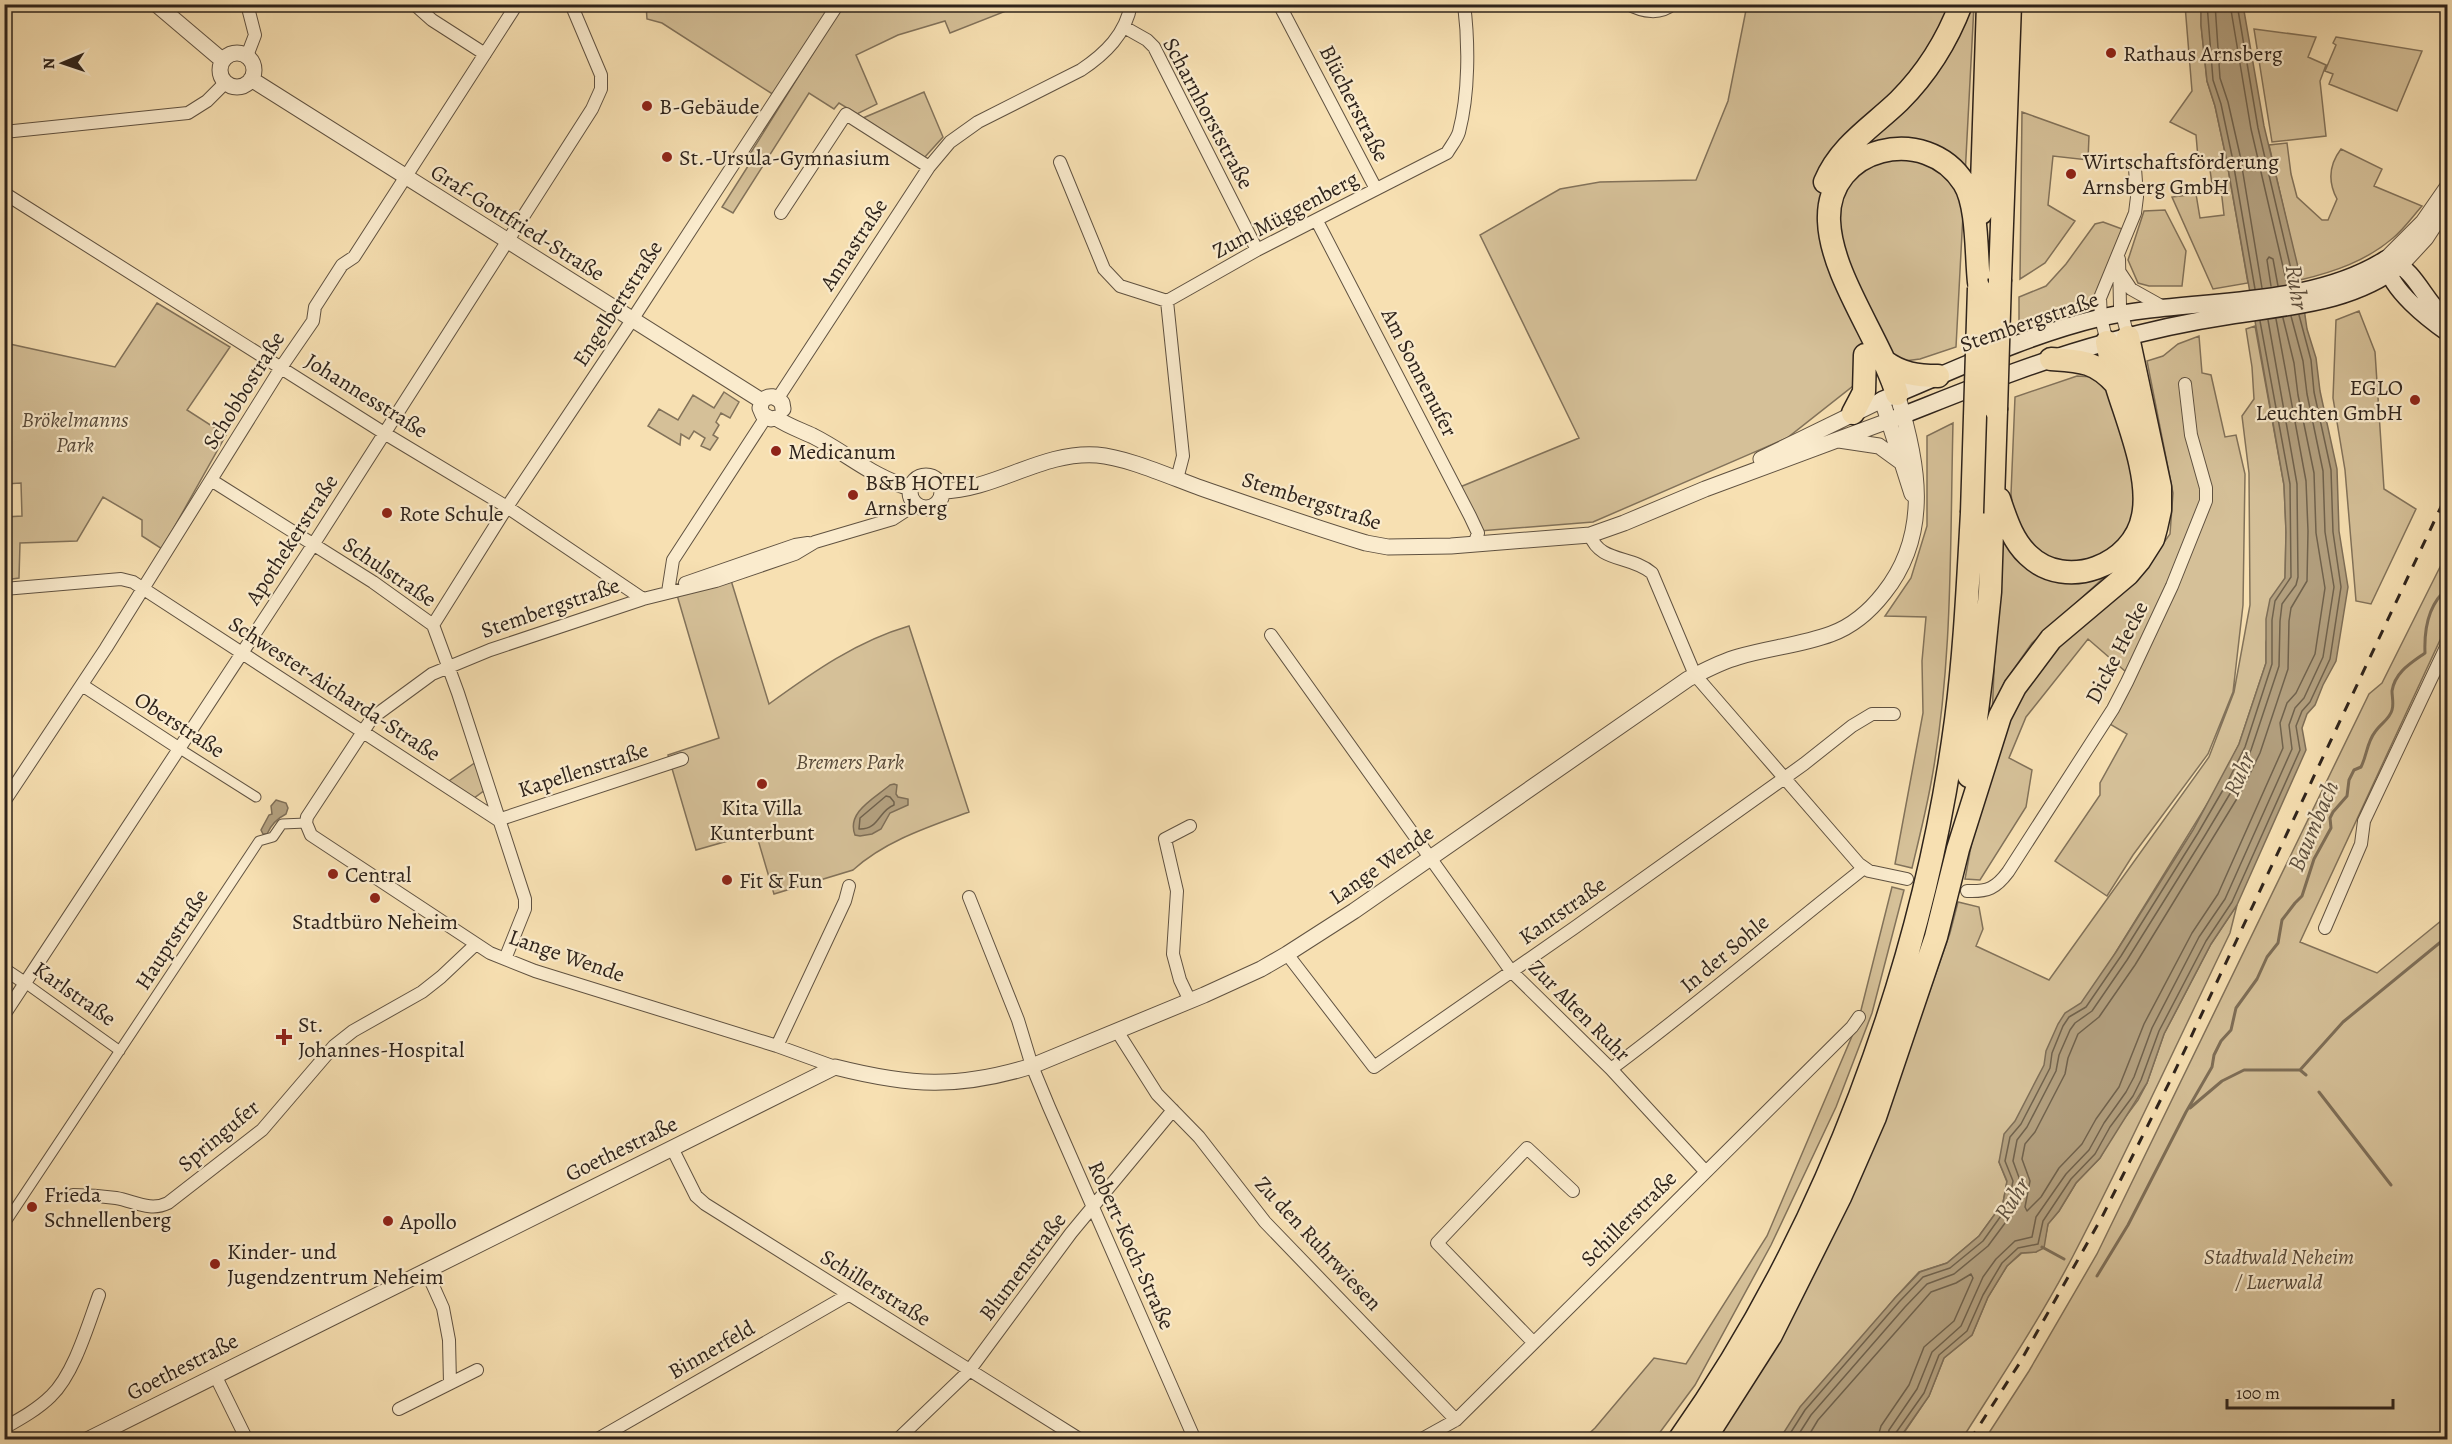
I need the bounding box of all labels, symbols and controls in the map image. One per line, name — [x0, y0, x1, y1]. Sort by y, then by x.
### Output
street label: Scharnhorststraße — [1156, 32, 1261, 195]
north arrow — [33, 33, 93, 93]
place label: Rathaus Arnsberg — [2123, 39, 2283, 69]
street label: Blücherstraße — [1312, 40, 1396, 167]
marker: Rathaus Arnsberg — [2104, 46, 2118, 60]
text: N — [38, 57, 60, 70]
place label: B-Gebäude — [659, 92, 760, 122]
marker: B-Gebäude — [640, 99, 654, 113]
place label: St.-Ursula-Gymnasium — [679, 143, 890, 173]
place label: Wirtschaftsförderung Arnsberg GmbH — [2082, 147, 2279, 202]
marker: St.-Ursula-Gymnasium — [660, 150, 674, 164]
street label: Graf-Gottfried-Straße — [425, 157, 610, 289]
street label: Zum Müggenberg — [1207, 164, 1364, 266]
marker: Wirtschaftsförderung Arnsberg GmbH — [2064, 167, 2078, 181]
street label: Annastraße — [812, 193, 895, 297]
street label: Engelbertstraße — [566, 235, 670, 372]
water label: Ruhr — [2278, 262, 2316, 312]
street label: Stembergstraße — [1956, 284, 2103, 360]
street label: Am Sonnenufer — [1373, 302, 1464, 442]
street label: Schobbostraße — [196, 326, 292, 455]
street label: Johannesstraße — [299, 346, 434, 446]
place label: EGLO Leuchten GmbH — [2256, 373, 2403, 428]
marker: EGLO Leuchten GmbH — [2408, 393, 2422, 407]
park label: Brökelmanns Park — [21, 405, 129, 460]
place label: Medicanum — [788, 437, 896, 467]
marker: Medicanum — [769, 444, 783, 458]
street label: Stembergstraße — [1238, 464, 1385, 538]
street label: Apothekerstraße — [238, 468, 345, 611]
place label: B&B HOTEL Arnsberg — [864, 468, 980, 523]
marker: B&B HOTEL Arnsberg — [846, 488, 860, 502]
place label: Rote Schule — [399, 499, 504, 529]
marker: Rote Schule — [380, 506, 394, 520]
street label: Schulstraße — [337, 529, 442, 614]
street label: Stembergstraße — [477, 570, 624, 646]
street label: Dicke Hecke — [2078, 596, 2156, 709]
street label: Schwester-Aicharda-Straße — [223, 609, 446, 769]
street label: Oberstraße — [128, 684, 230, 765]
street label: Kapellenstraße — [514, 735, 652, 805]
water label: Ruhr — [2215, 746, 2263, 801]
park label: Bremers Park — [796, 747, 905, 777]
water label: Baumbach — [2280, 776, 2346, 876]
marker: Kita Villa Kunterbunt — [755, 777, 769, 791]
place label: Kita Villa Kunterbunt — [709, 793, 815, 848]
street label: Lange Wende — [1323, 818, 1440, 912]
place label: Central — [345, 860, 411, 890]
place label: Fit & Fun — [739, 866, 823, 896]
marker: Central — [326, 867, 340, 881]
street label: Kantstraße — [1513, 870, 1612, 952]
marker: Fit & Fun — [720, 873, 734, 887]
street label: Hauptstraße — [128, 883, 216, 996]
marker: Stadtbüro Neheim — [368, 891, 382, 905]
place label: Stadtbüro Neheim — [292, 907, 458, 937]
street label: In der Sohle — [1674, 908, 1776, 1000]
street label: Lange Wende — [505, 922, 629, 990]
street label: Zur Alten Ruhr — [1522, 953, 1637, 1068]
street label: Karlstraße — [27, 954, 122, 1033]
place label: St. Johannes-Hospital — [298, 1010, 464, 1065]
marker: St. Johannes-Hospital — [275, 1028, 293, 1046]
street label: Springufer — [171, 1093, 266, 1179]
street label: Goethestraße — [560, 1109, 683, 1189]
street label: Robert-Koch-Straße — [1080, 1156, 1182, 1335]
street label: Schillerstraße — [1574, 1164, 1683, 1273]
street label: Zu den Ruhrwiesen — [1248, 1170, 1389, 1318]
water label: Ruhr — [1986, 1171, 2038, 1227]
place label: Frieda Schnellenberg — [44, 1180, 171, 1235]
marker: Frieda Schnellenberg — [25, 1200, 39, 1214]
street label: Blumenstraße — [972, 1206, 1073, 1327]
place label: Apollo — [399, 1207, 457, 1237]
marker: Apollo — [381, 1214, 395, 1228]
place label: Kinder- und Jugendzentrum Neheim — [227, 1237, 444, 1292]
street label: Schillerstraße — [815, 1242, 936, 1334]
park label: Stadtwald Neheim / Luerwald — [2204, 1242, 2354, 1297]
marker: Kinder- und Jugendzentrum Neheim — [208, 1257, 222, 1271]
street label: Binnerfeld — [663, 1313, 760, 1387]
street label: Goethestraße — [122, 1326, 243, 1408]
scale bar — [2227, 1372, 2394, 1410]
text: 100 m — [2236, 1381, 2280, 1405]

